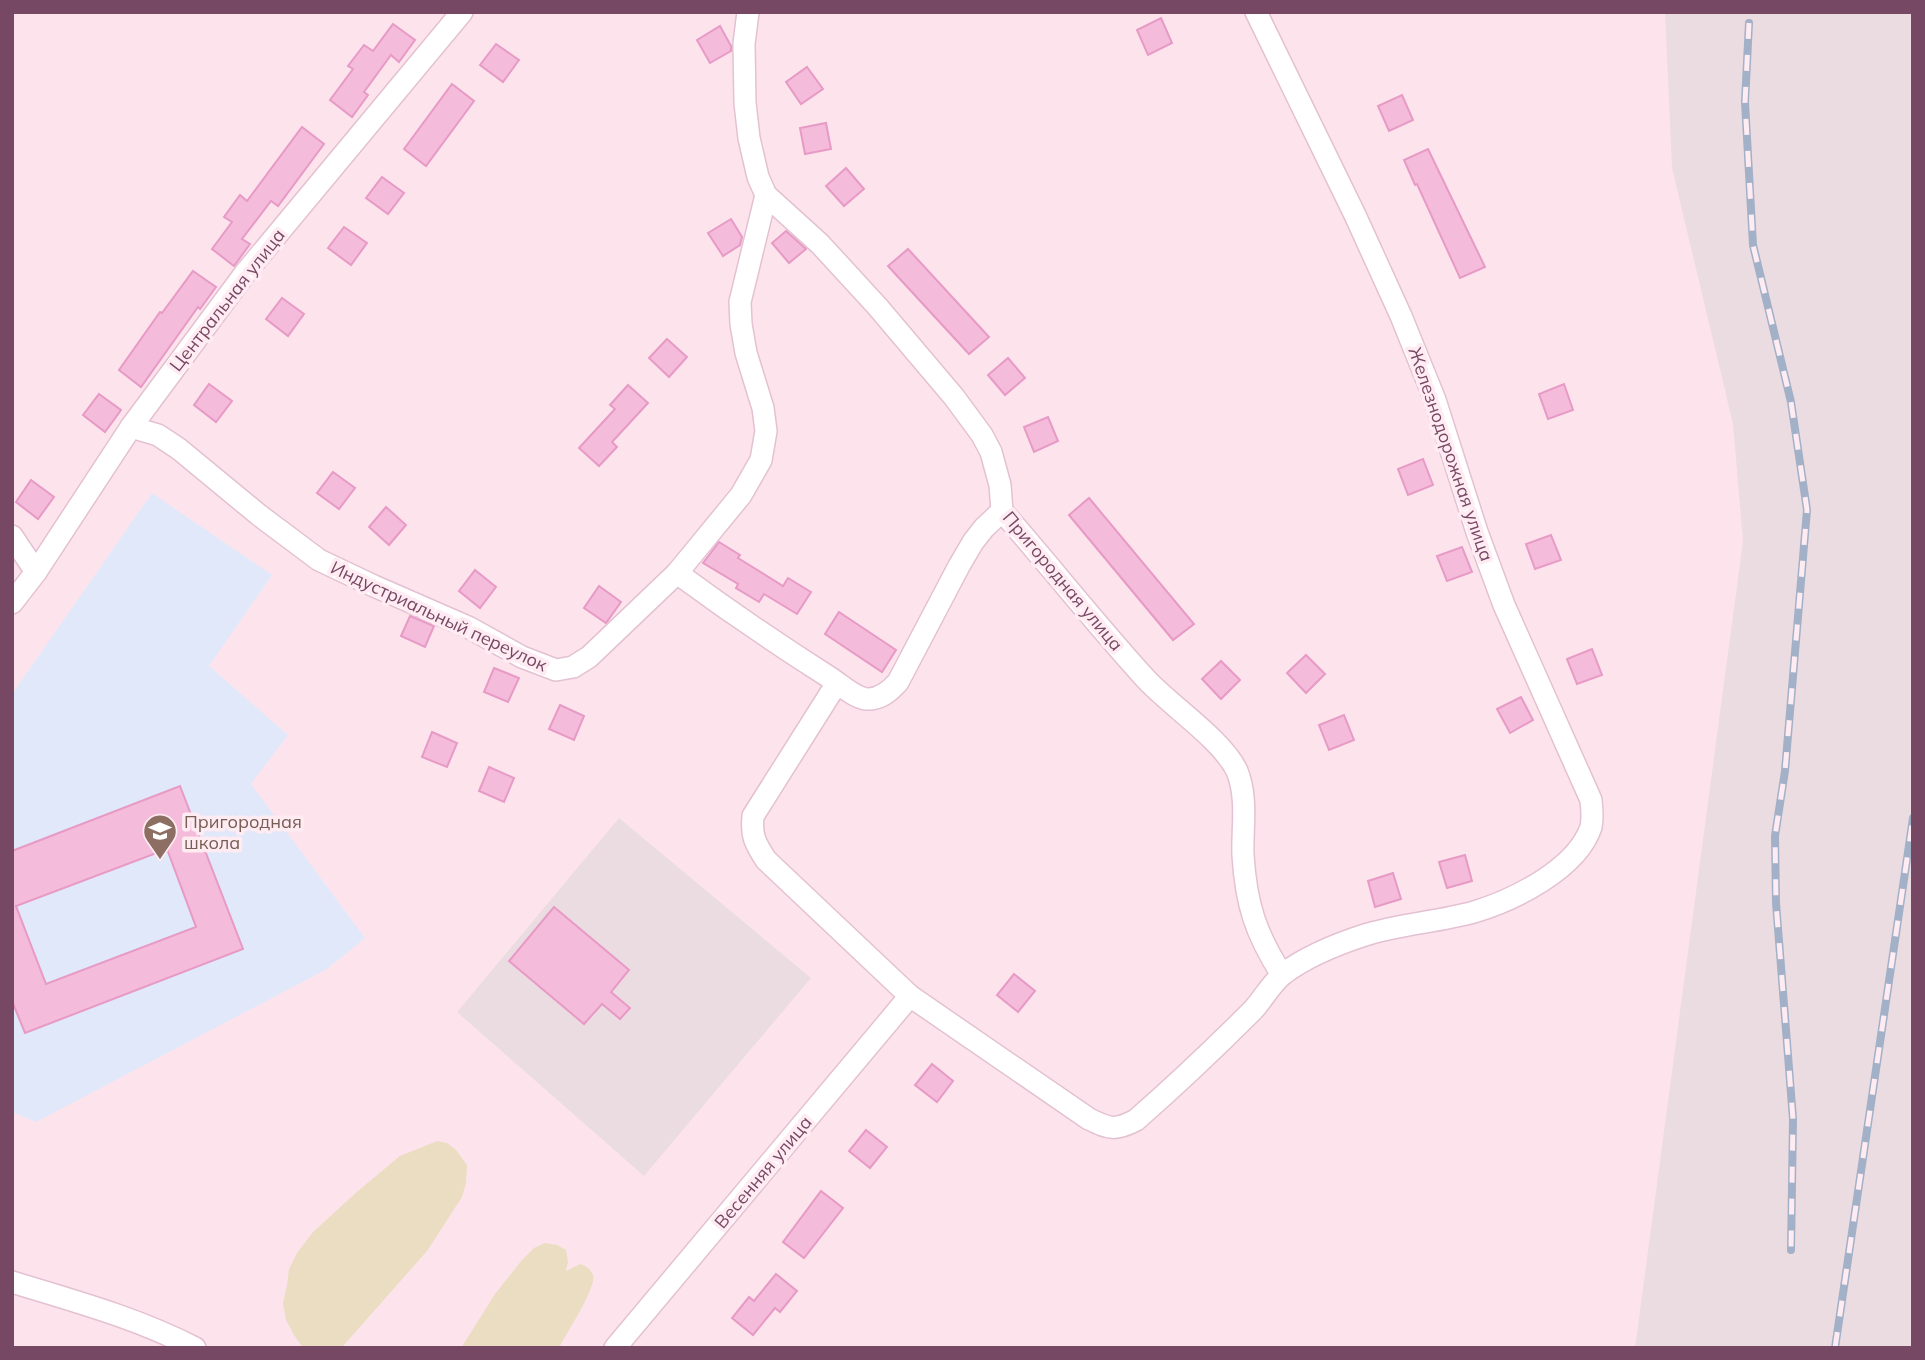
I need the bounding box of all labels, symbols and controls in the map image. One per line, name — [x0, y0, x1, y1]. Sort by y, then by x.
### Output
street label: Центральная улица — [164, 224, 290, 376]
street label: Железнодорожная улица — [1404, 344, 1498, 564]
street label: Пригородная улица — [998, 507, 1128, 655]
street label: Индустриальный переулок — [327, 556, 551, 676]
place label: Пригородная школа — [184, 810, 302, 854]
school or university icon: Пригородная школа — [141, 812, 179, 861]
street label: Весенняя улица — [709, 1111, 817, 1233]

